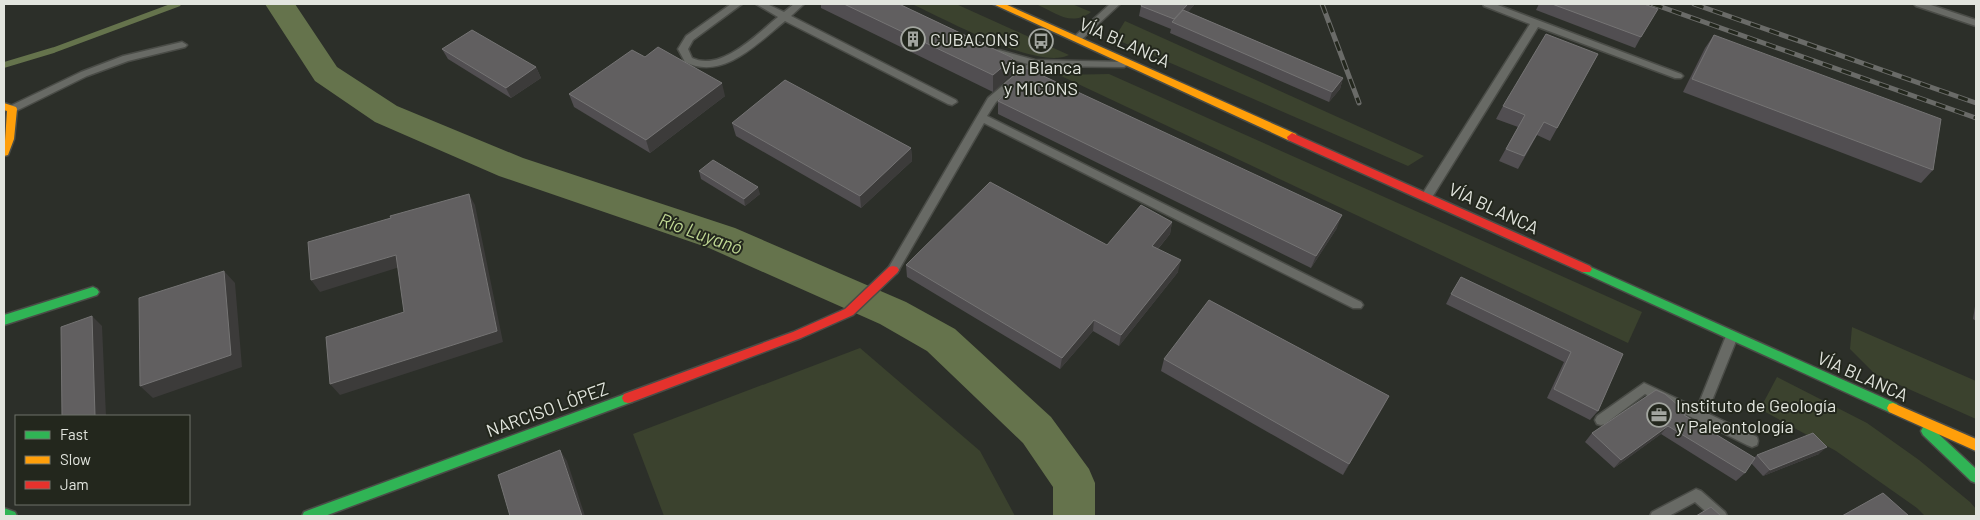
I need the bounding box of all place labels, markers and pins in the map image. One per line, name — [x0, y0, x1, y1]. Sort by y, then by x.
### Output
building icon: CUBACONS — [900, 26, 926, 52]
place label: CUBACONS — [930, 28, 1019, 50]
bus stop icon: Via Blanca y MICONS — [1028, 28, 1054, 54]
place label: Via Blanca y MICONS — [1001, 56, 1081, 99]
place label: Instituto de Geología y Paleontología — [1676, 394, 1836, 437]
office icon: Instituto de Geología y Paleontología — [1646, 402, 1672, 428]

